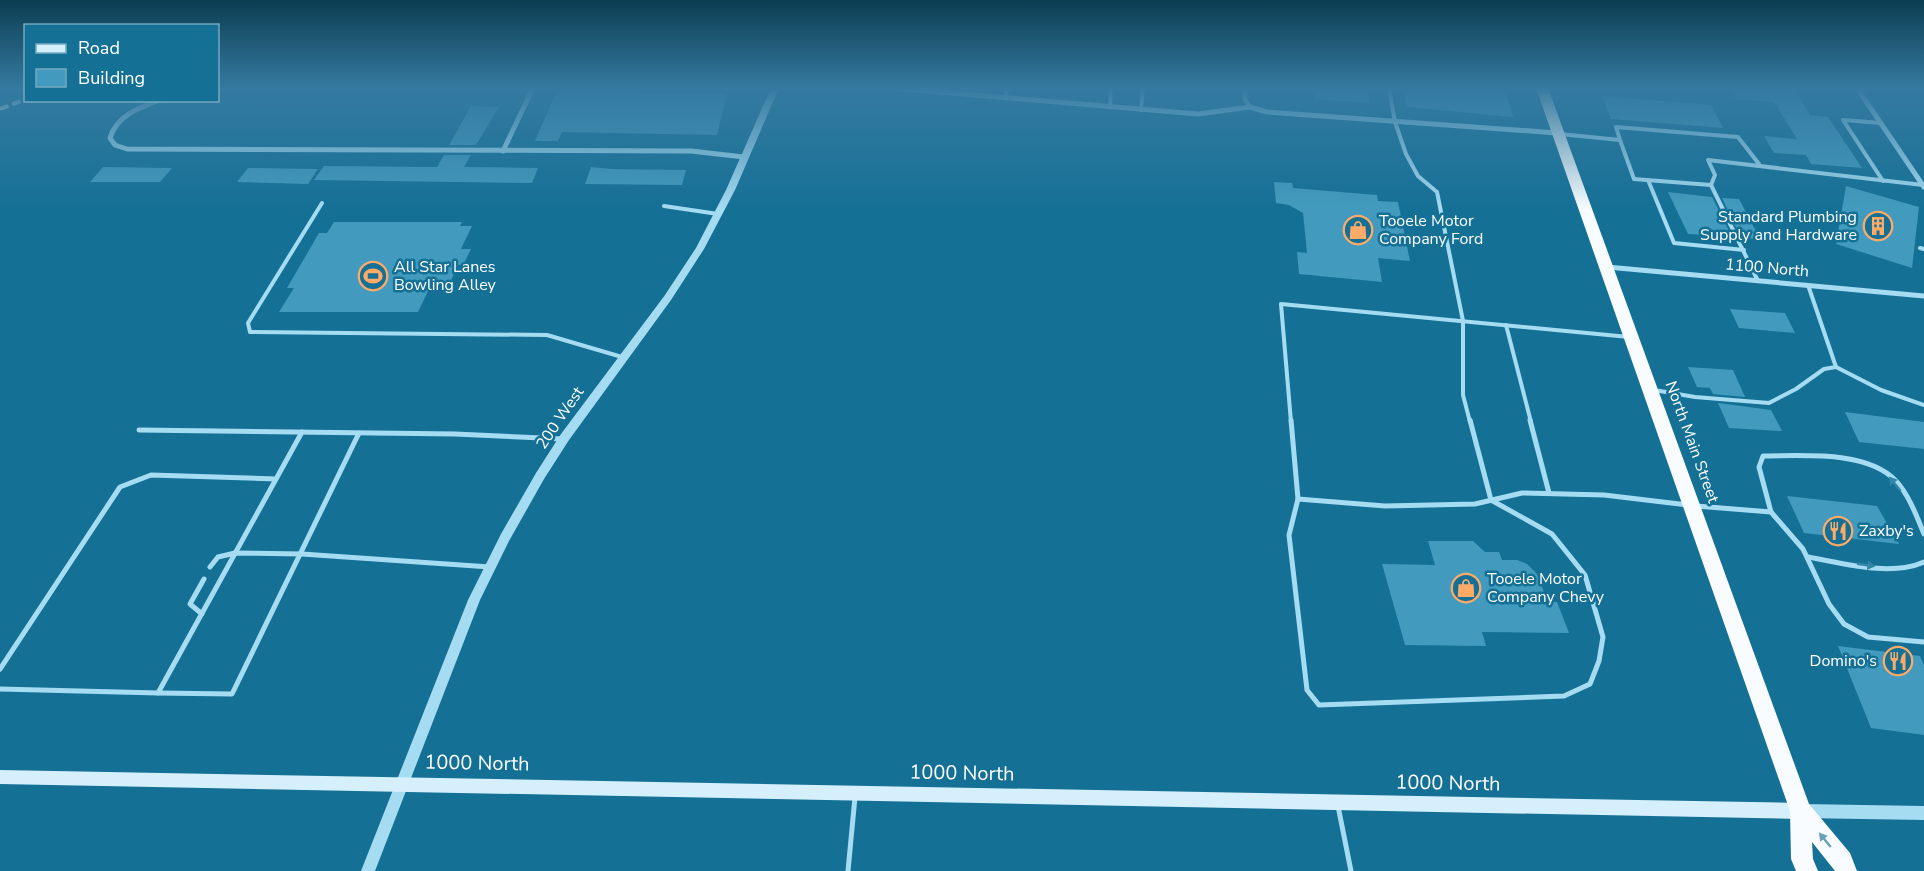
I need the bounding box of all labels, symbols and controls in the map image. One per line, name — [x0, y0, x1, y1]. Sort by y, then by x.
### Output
legend — [24, 24, 219, 102]
text: Road — [78, 36, 120, 60]
text: Building — [78, 66, 145, 90]
place label: Standard Plumbing Supply and Hardware — [1700, 206, 1857, 246]
place label: Tooele Motor Company Ford — [1379, 210, 1483, 250]
building icon: Standard Plumbing Supply and Hardware — [1862, 210, 1894, 242]
shop icon: Tooele Motor Company Ford — [1342, 214, 1374, 246]
street label: 1100 North — [1724, 253, 1810, 283]
place label: All Star Lanes Bowling Alley — [394, 256, 497, 296]
sports icon: All Star Lanes Bowling Alley — [357, 260, 389, 292]
street label: North Main Street — [1660, 378, 1724, 506]
street label: 200 West — [531, 382, 589, 454]
one-way arrow — [1889, 476, 1902, 492]
restaurant icon: Zaxby's — [1822, 515, 1854, 547]
place label: Zaxby's — [1859, 520, 1914, 542]
one-way arrow — [1857, 561, 1876, 570]
place label: Tooele Motor Company Chevy — [1487, 568, 1605, 608]
shop icon: Tooele Motor Company Chevy — [1450, 572, 1482, 604]
restaurant icon: Domino's — [1882, 645, 1914, 677]
place label: Domino's — [1810, 650, 1877, 672]
street label: 1000 North — [424, 749, 530, 777]
street label: 1000 North — [909, 759, 1015, 787]
street label: 1000 North — [1395, 769, 1501, 797]
one-way arrow — [1818, 832, 1831, 848]

